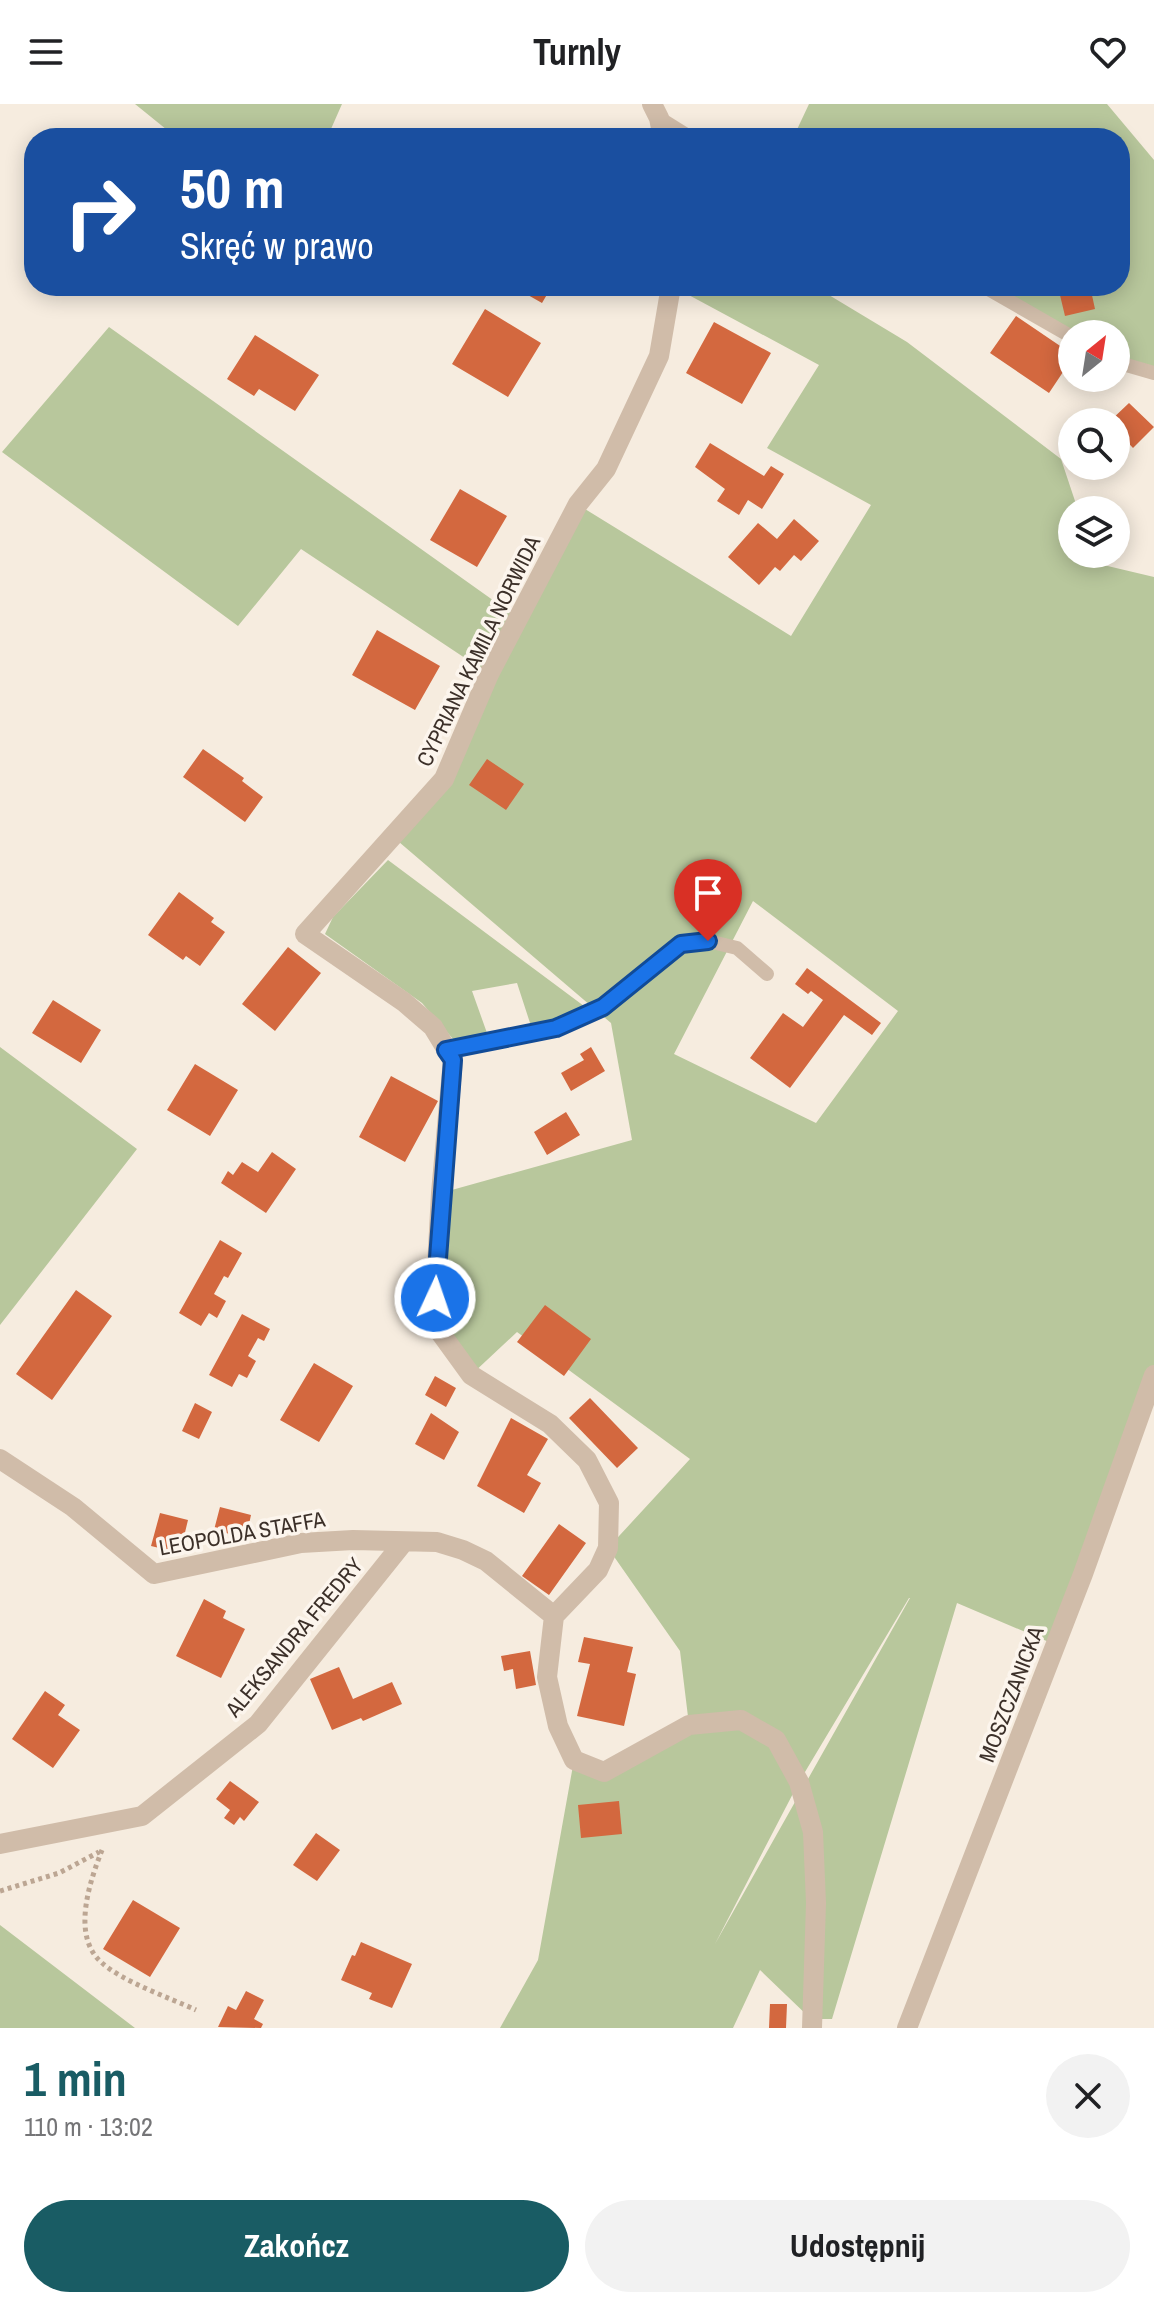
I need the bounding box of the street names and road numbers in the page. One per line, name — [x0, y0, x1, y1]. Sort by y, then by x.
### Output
street label: CYPRIANA KAMILA NORWIDA — [409, 530, 547, 771]
street label: LEOPOLDA STAFFA — [157, 1503, 328, 1562]
street label: ALEKSANDRA FREDRY — [218, 1551, 370, 1724]
street label: MOSZCZANICKA — [971, 1621, 1051, 1766]

